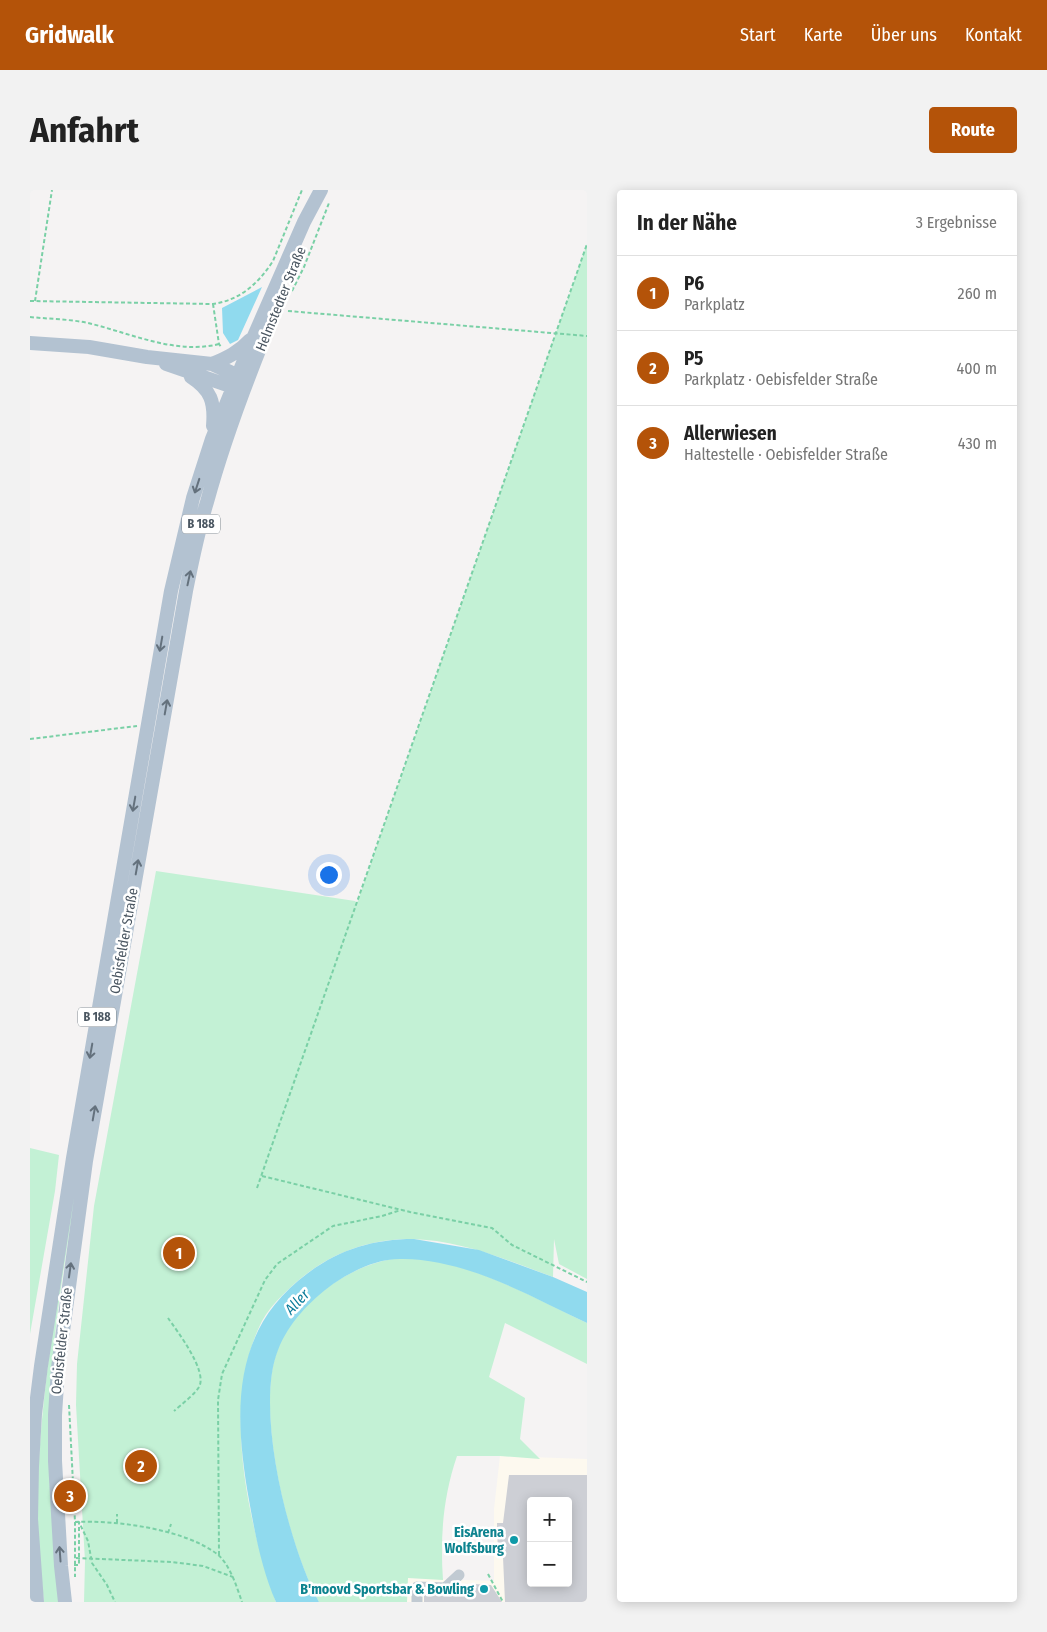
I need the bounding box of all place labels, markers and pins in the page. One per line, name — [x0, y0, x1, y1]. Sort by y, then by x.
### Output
pin: 1 — [163, 1234, 195, 1272]
pin: 2 — [125, 1447, 157, 1485]
pin: 3 — [54, 1477, 86, 1515]
place label: EisArena Wolfsburg — [445, 1524, 504, 1557]
marker: EisArena Wolfsburg — [508, 1534, 520, 1546]
place label: B'moovd Sportsbar & Bowling — [300, 1581, 474, 1598]
marker: B'moovd Sportsbar & Bowling — [478, 1583, 490, 1595]

